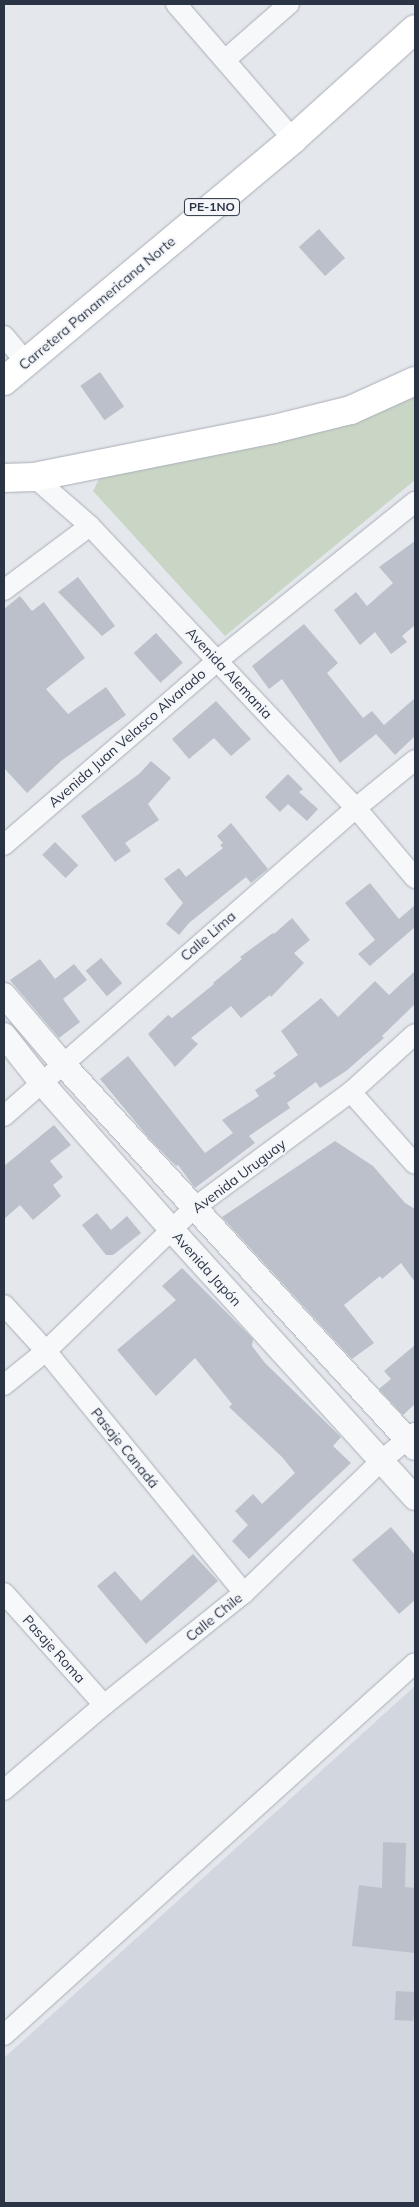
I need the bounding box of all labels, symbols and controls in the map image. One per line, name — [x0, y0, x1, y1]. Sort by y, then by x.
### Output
road number: PE-1NO — [183, 198, 241, 216]
street label: Carretera Panamericana Norte — [15, 233, 179, 373]
street label: Avenida Alemania — [182, 624, 276, 722]
street label: Avenida Juan Velasco Alvarado — [45, 665, 209, 811]
street label: Calle Lima — [177, 908, 239, 964]
street label: Avenida Uruguay — [189, 1135, 289, 1217]
street label: Avenida Japón — [169, 1228, 245, 1310]
street label: Pasaje Canadá — [88, 1405, 162, 1491]
street label: Calle Chile — [182, 1589, 246, 1645]
street label: Pasaje Roma — [19, 1612, 89, 1686]

